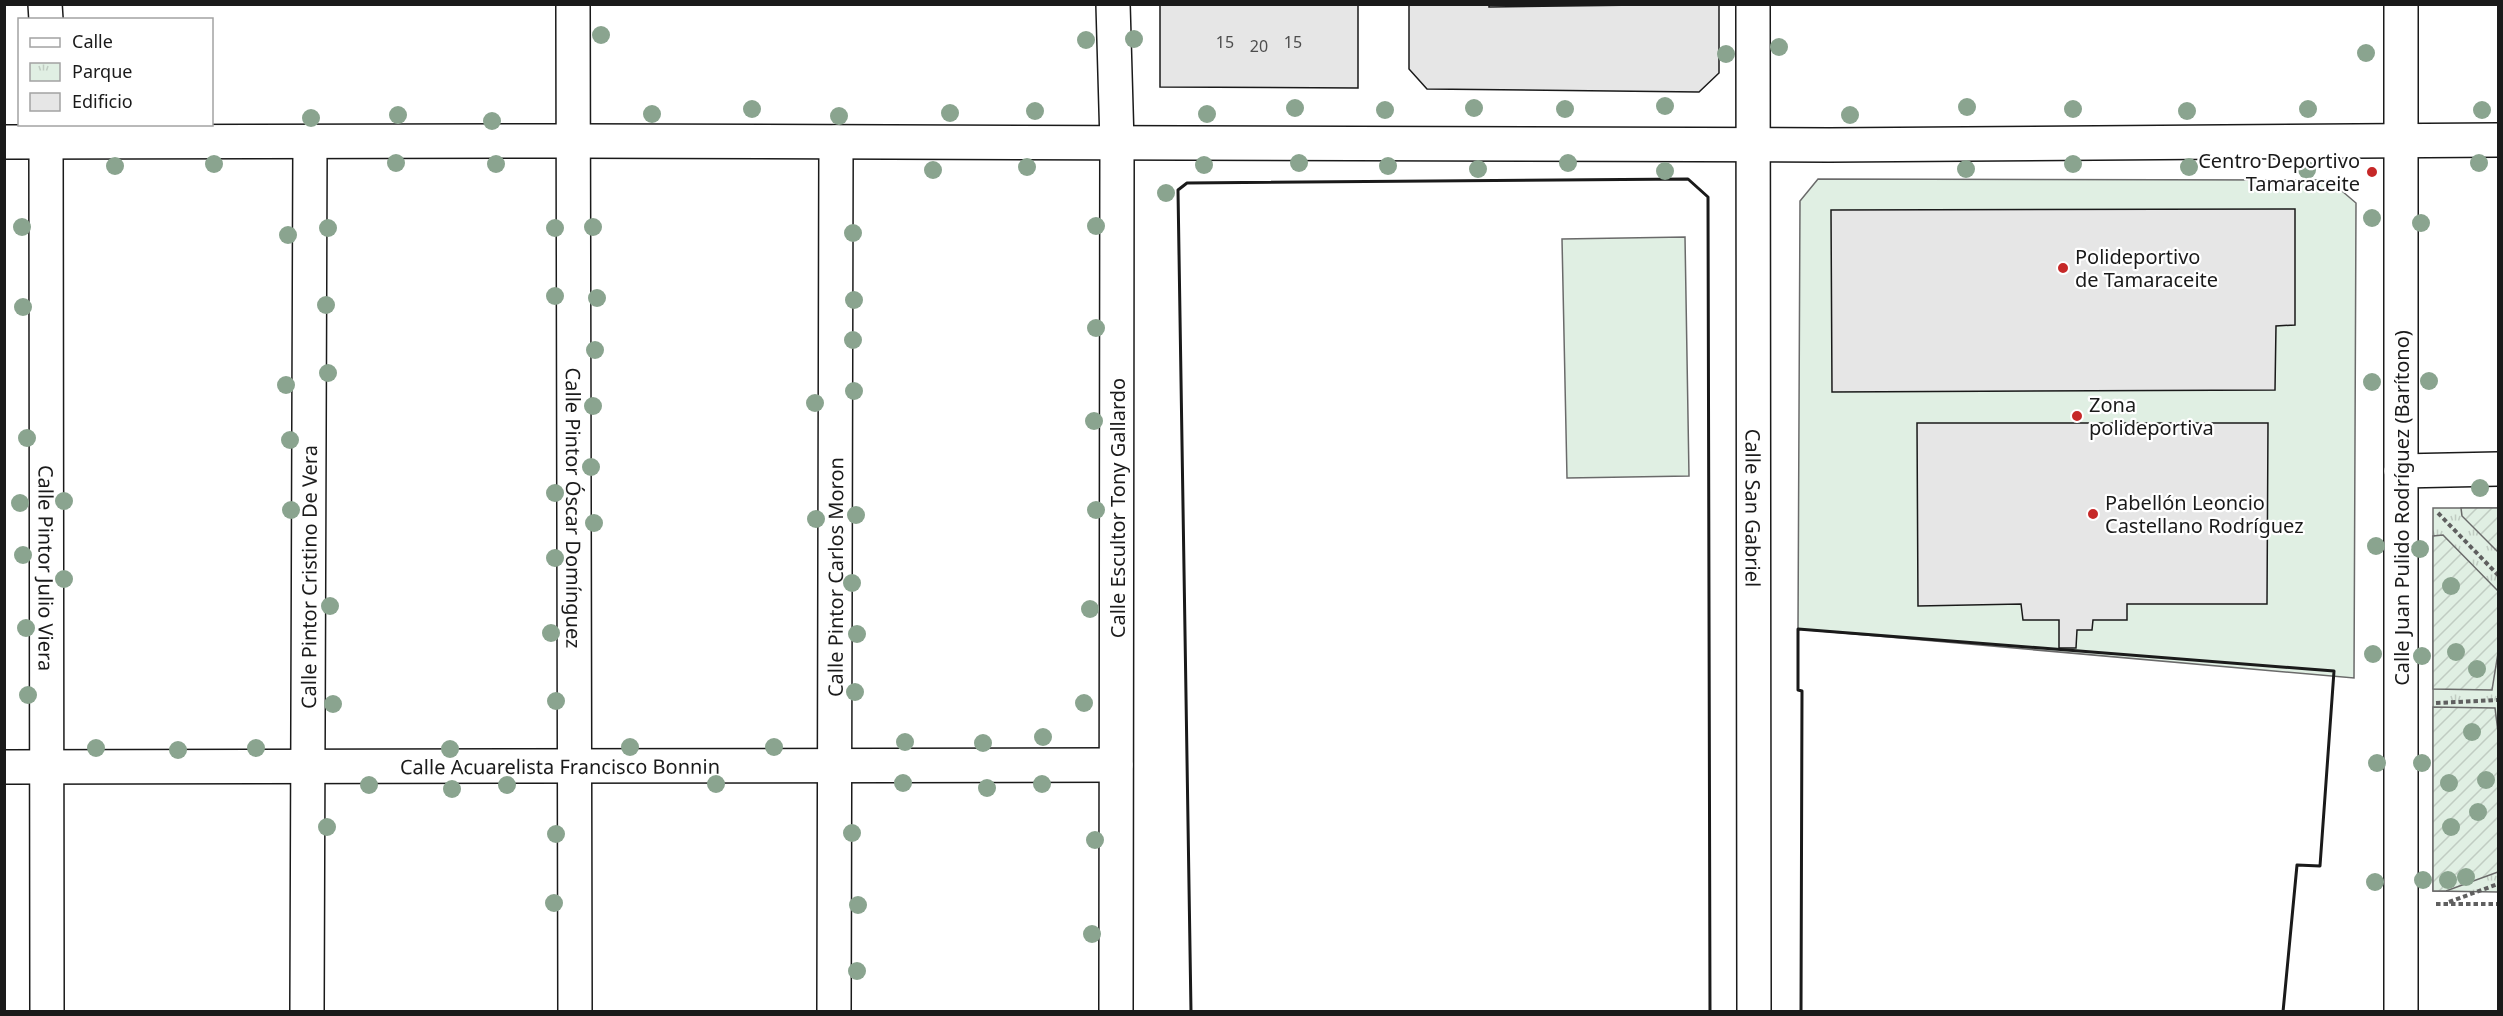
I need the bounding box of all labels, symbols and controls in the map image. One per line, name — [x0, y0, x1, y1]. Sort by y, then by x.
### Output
legend — [18, 18, 213, 126]
text: Calle — [72, 29, 113, 53]
house number: 15 — [1216, 31, 1234, 53]
house number: 15 — [1284, 31, 1302, 53]
house number: 20 — [1250, 35, 1268, 57]
text: Parque — [72, 59, 132, 83]
text: Edificio — [72, 89, 133, 113]
place label: Centro Deportivo Tamaraceite — [2198, 147, 2360, 197]
marker: Centro Deportivo Tamaraceite — [2365, 165, 2379, 179]
place label: Polideportivo de Tamaraceite — [2075, 243, 2218, 293]
marker: Polideportivo de Tamaraceite — [2056, 261, 2070, 275]
street label: Calle Juan Pulido Rodríguez (Barítono) — [2388, 330, 2415, 686]
street label: Calle Pintor Óscar Domínguez — [560, 368, 588, 648]
street label: Calle Escultor Tony Gallardo — [1104, 378, 1131, 638]
place label: Zona polideportiva — [2089, 391, 2214, 441]
marker: Zona polideportiva — [2070, 409, 2084, 423]
street label: Calle San Gabriel — [1740, 429, 1767, 587]
street label: Calle Pintor Cristino De Vera — [295, 445, 322, 709]
street label: Calle Pintor Carlos Moron — [821, 457, 849, 697]
street label: Calle Pintor Julio Viera — [33, 465, 60, 671]
place label: Pabellón Leoncio Castellano Rodríguez — [2105, 489, 2304, 539]
marker: Pabellón Leoncio Castellano Rodríguez — [2086, 507, 2100, 521]
street label: Calle Acuarelista Francisco Bonnin — [400, 752, 720, 780]

